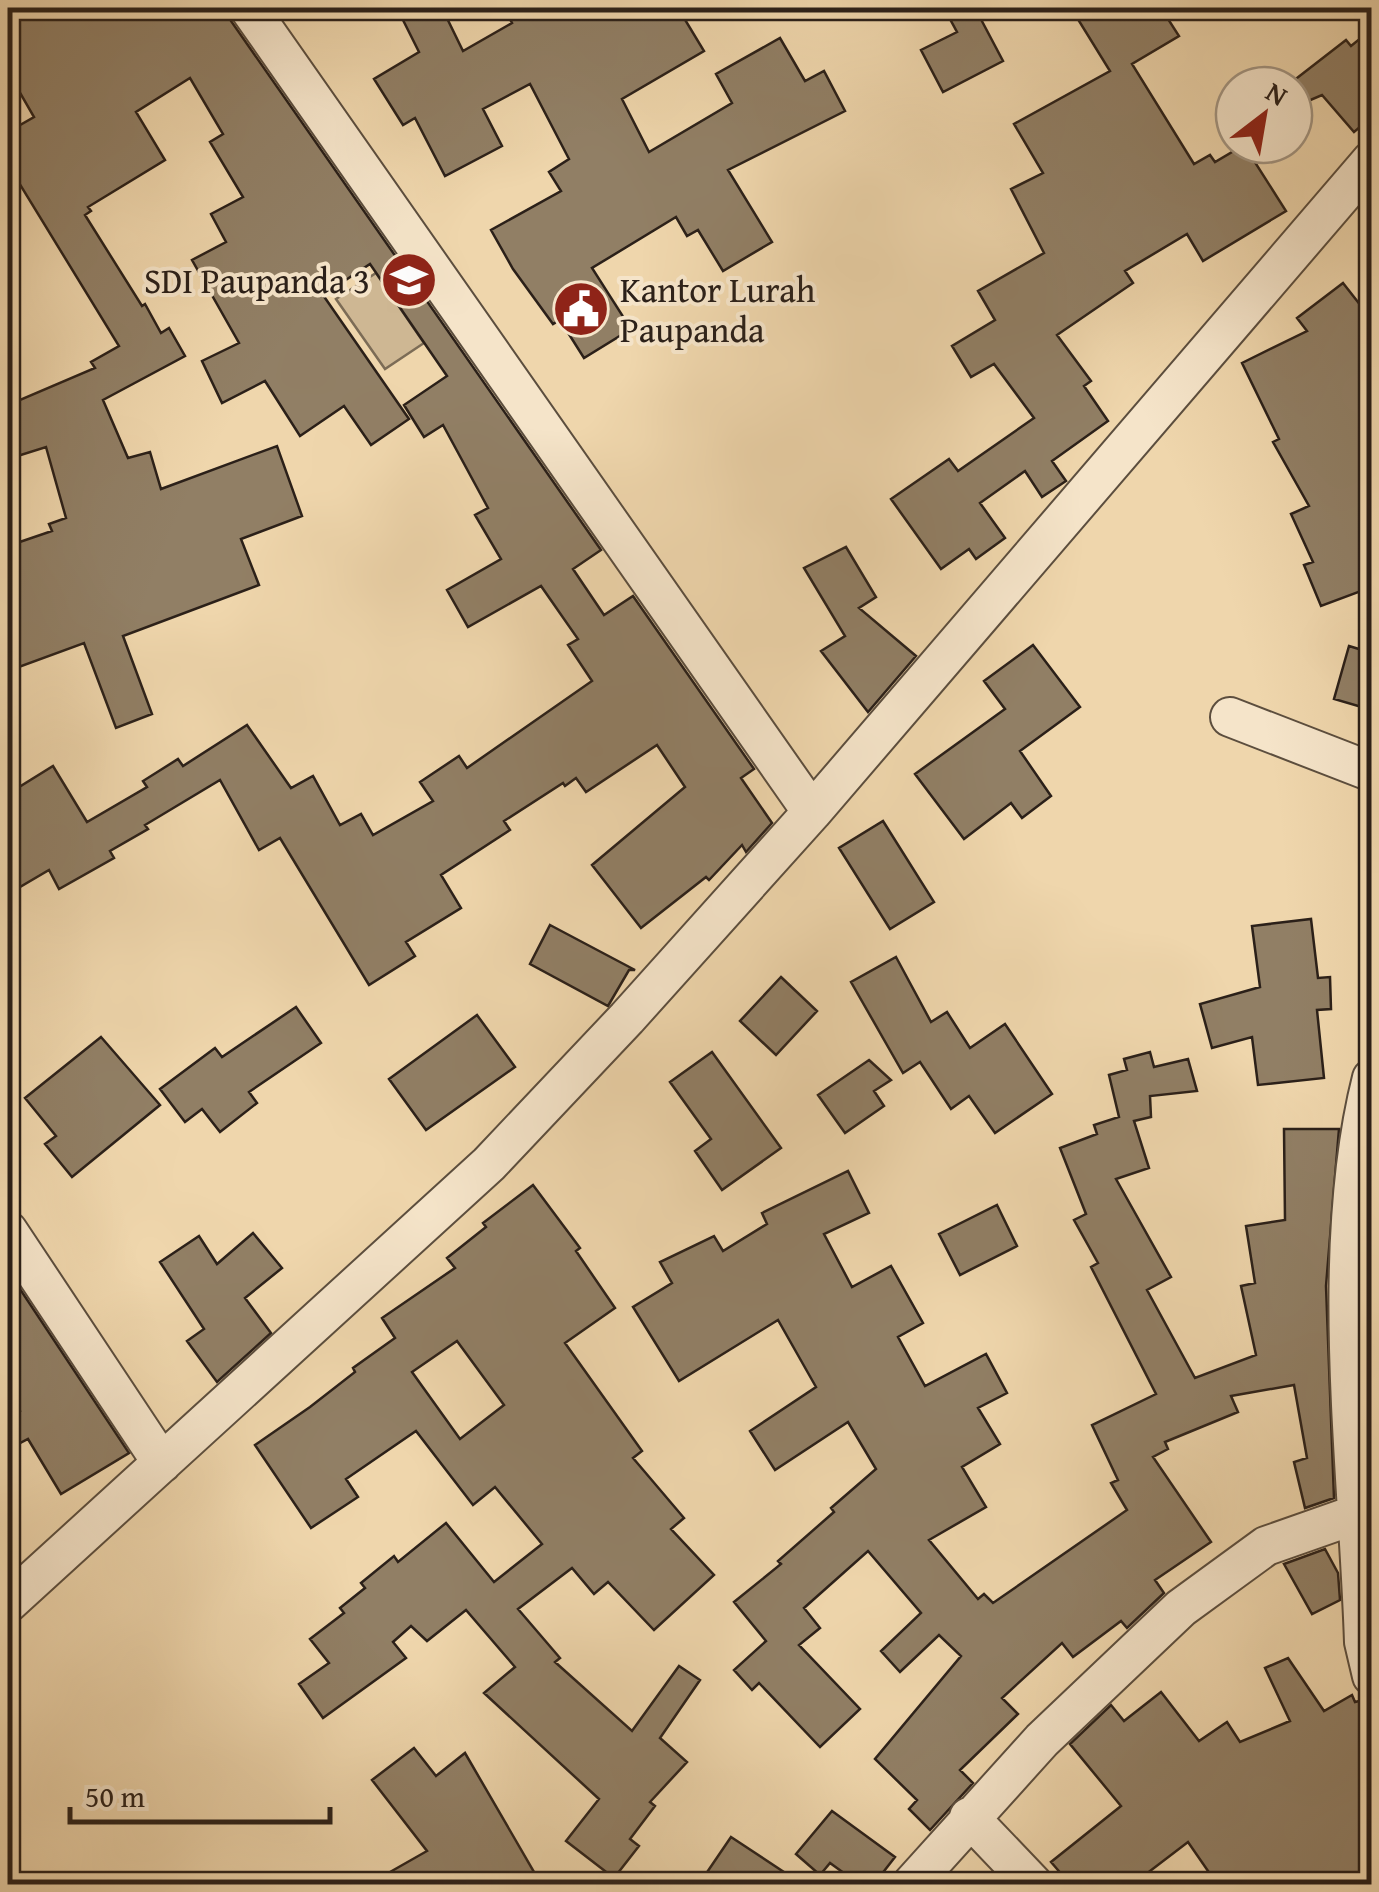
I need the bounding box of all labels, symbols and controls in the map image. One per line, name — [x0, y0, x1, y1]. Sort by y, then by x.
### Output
north arrow — [1214, 65, 1314, 165]
text: N — [1259, 71, 1296, 116]
school or university icon: SDI Paupanda 3 — [379, 250, 439, 310]
place label: SDI Paupanda 3 — [144, 255, 370, 306]
place label: Kantor Lurah Paupanda — [620, 264, 816, 355]
public building icon: Kantor Lurah Paupanda — [551, 279, 611, 339]
scale bar — [70, 1762, 330, 1824]
text: 50 m — [85, 1774, 145, 1818]

